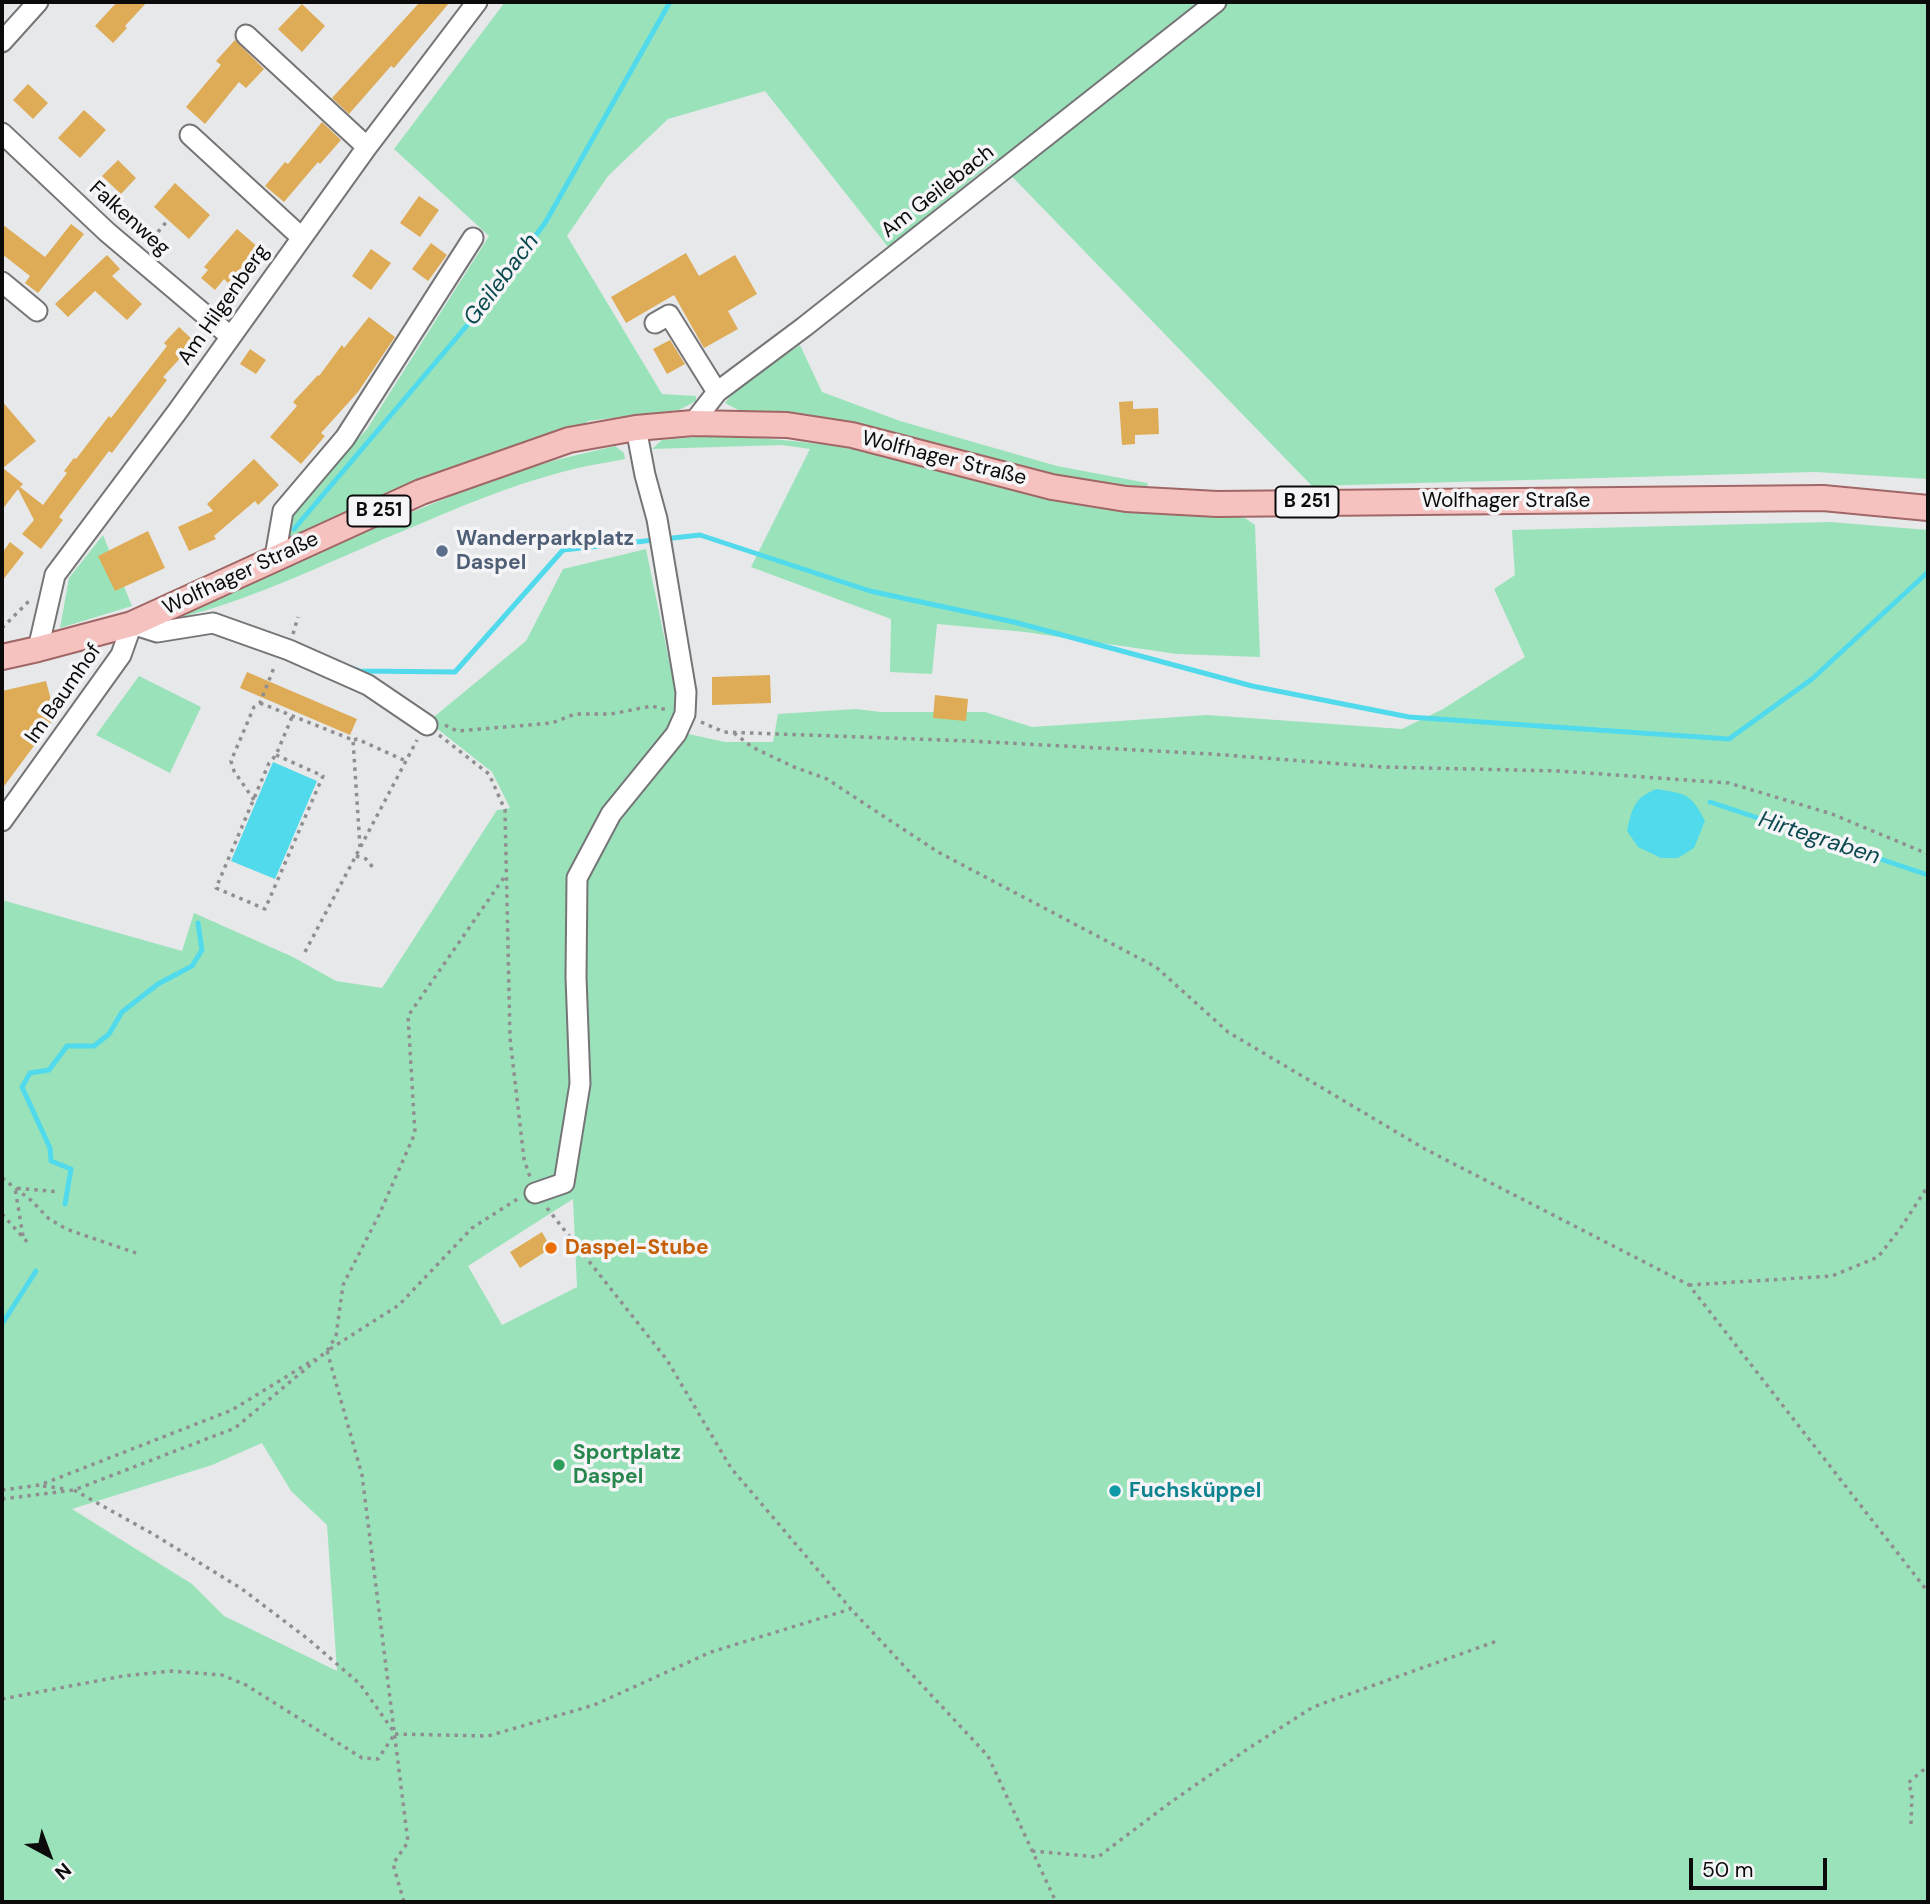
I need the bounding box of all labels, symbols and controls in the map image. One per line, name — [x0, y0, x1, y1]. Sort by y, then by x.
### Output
street label: Am Geilebach — [877, 140, 999, 244]
street label: Falkenweg — [84, 176, 174, 262]
water label: Geilebach — [459, 229, 545, 331]
street label: Am Hilgenberg — [173, 240, 275, 370]
street label: Wolfhager Straße — [859, 426, 1029, 492]
road number: B 251 — [1276, 486, 1338, 517]
street label: Wolfhager Straße — [1422, 488, 1590, 514]
road number: B 251 — [348, 496, 410, 526]
place label: Wanderparkplatz Daspel — [456, 526, 634, 576]
street label: Wolfhager Straße — [159, 527, 323, 621]
marker: Wanderparkplatz Daspel — [434, 543, 450, 559]
street label: Im Baumhof — [20, 639, 108, 749]
water label: Hirtegraben — [1755, 806, 1883, 872]
place label: Daspel-Stube — [565, 1235, 709, 1261]
marker: Daspel-Stube — [543, 1240, 559, 1256]
place label: Sportplatz Daspel — [573, 1440, 681, 1490]
marker: Sportplatz Daspel — [551, 1457, 567, 1473]
place label: Fuchsküppel — [1129, 1478, 1261, 1504]
marker: Fuchsküppel — [1107, 1483, 1123, 1499]
north arrow — [14, 1820, 84, 1890]
scale bar — [1692, 1844, 1830, 1888]
text: 50 m — [1702, 1856, 1753, 1884]
text: N — [50, 1857, 77, 1885]

